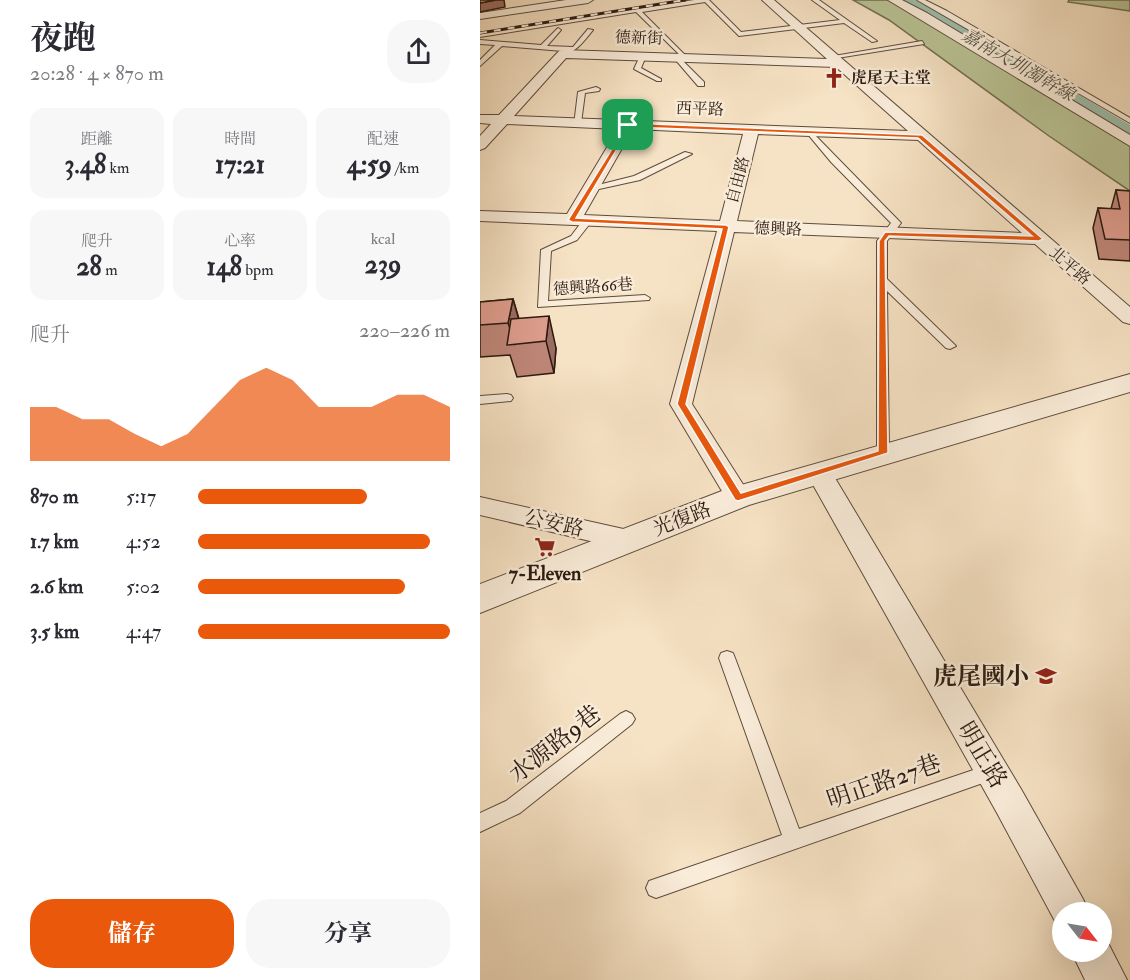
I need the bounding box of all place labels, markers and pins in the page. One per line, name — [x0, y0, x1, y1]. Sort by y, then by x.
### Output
church icon: 虎尾天主堂 — [822, 66, 846, 90]
place label: 虎尾天主堂 — [851, 68, 931, 88]
pin — [602, 99, 653, 150]
supermarket icon: 7-Eleven — [533, 535, 557, 559]
place label: 7-Eleven — [509, 561, 582, 586]
place label: 虎尾國小 — [933, 661, 1029, 692]
school or university icon: 虎尾國小 — [1034, 664, 1058, 688]

